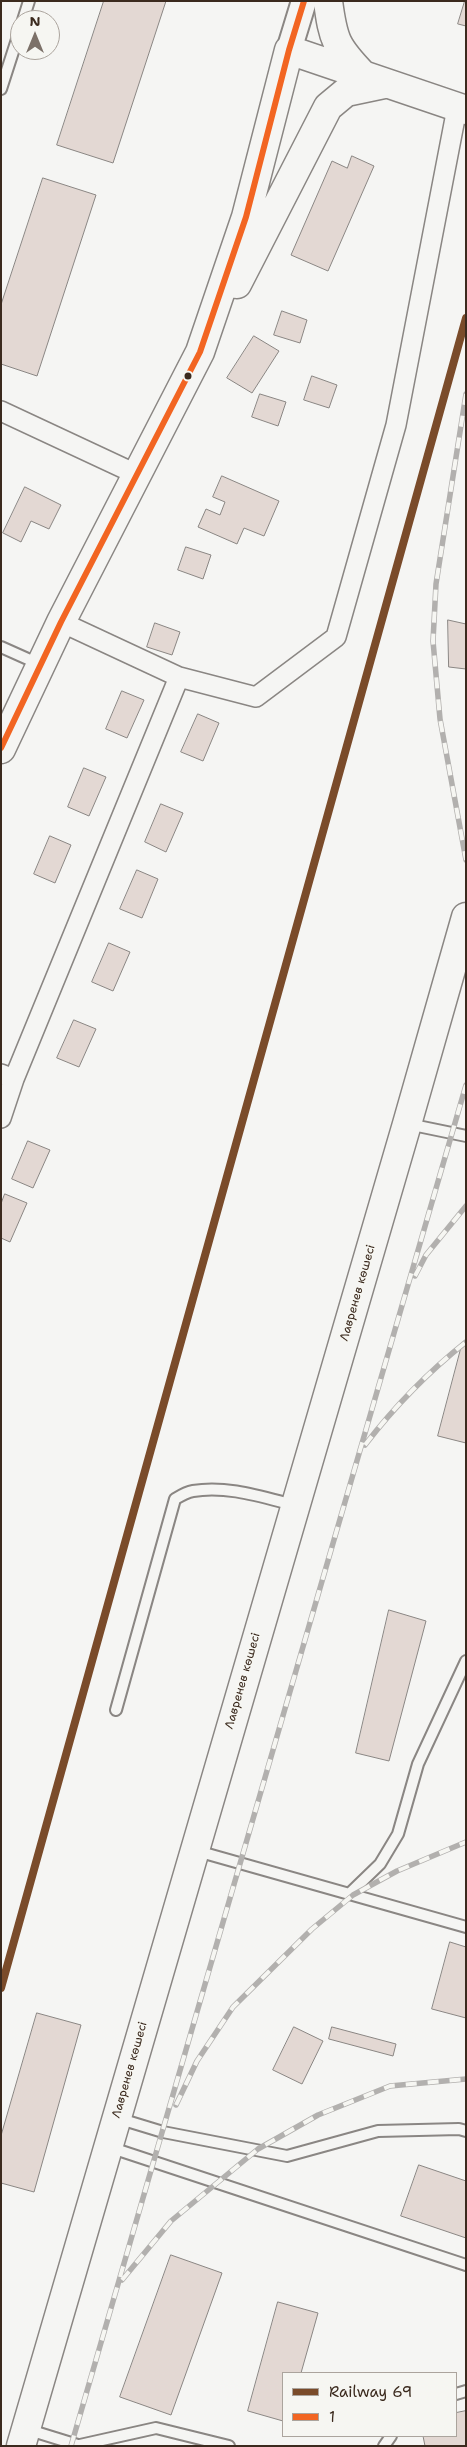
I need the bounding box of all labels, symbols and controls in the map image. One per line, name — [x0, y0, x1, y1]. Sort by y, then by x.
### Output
north arrow — [10, 10, 60, 60]
text: N — [29, 12, 41, 30]
unlabelled marker — [183, 371, 193, 381]
street label: Лавренев көшесі — [337, 1243, 379, 1343]
street label: Лавренев көшесі — [222, 1631, 264, 1731]
street label: Лавренев көшесі — [109, 2020, 151, 2120]
legend — [282, 2372, 457, 2437]
text: Railway 69 — [329, 2382, 412, 2402]
text: 1 — [329, 2407, 335, 2427]

